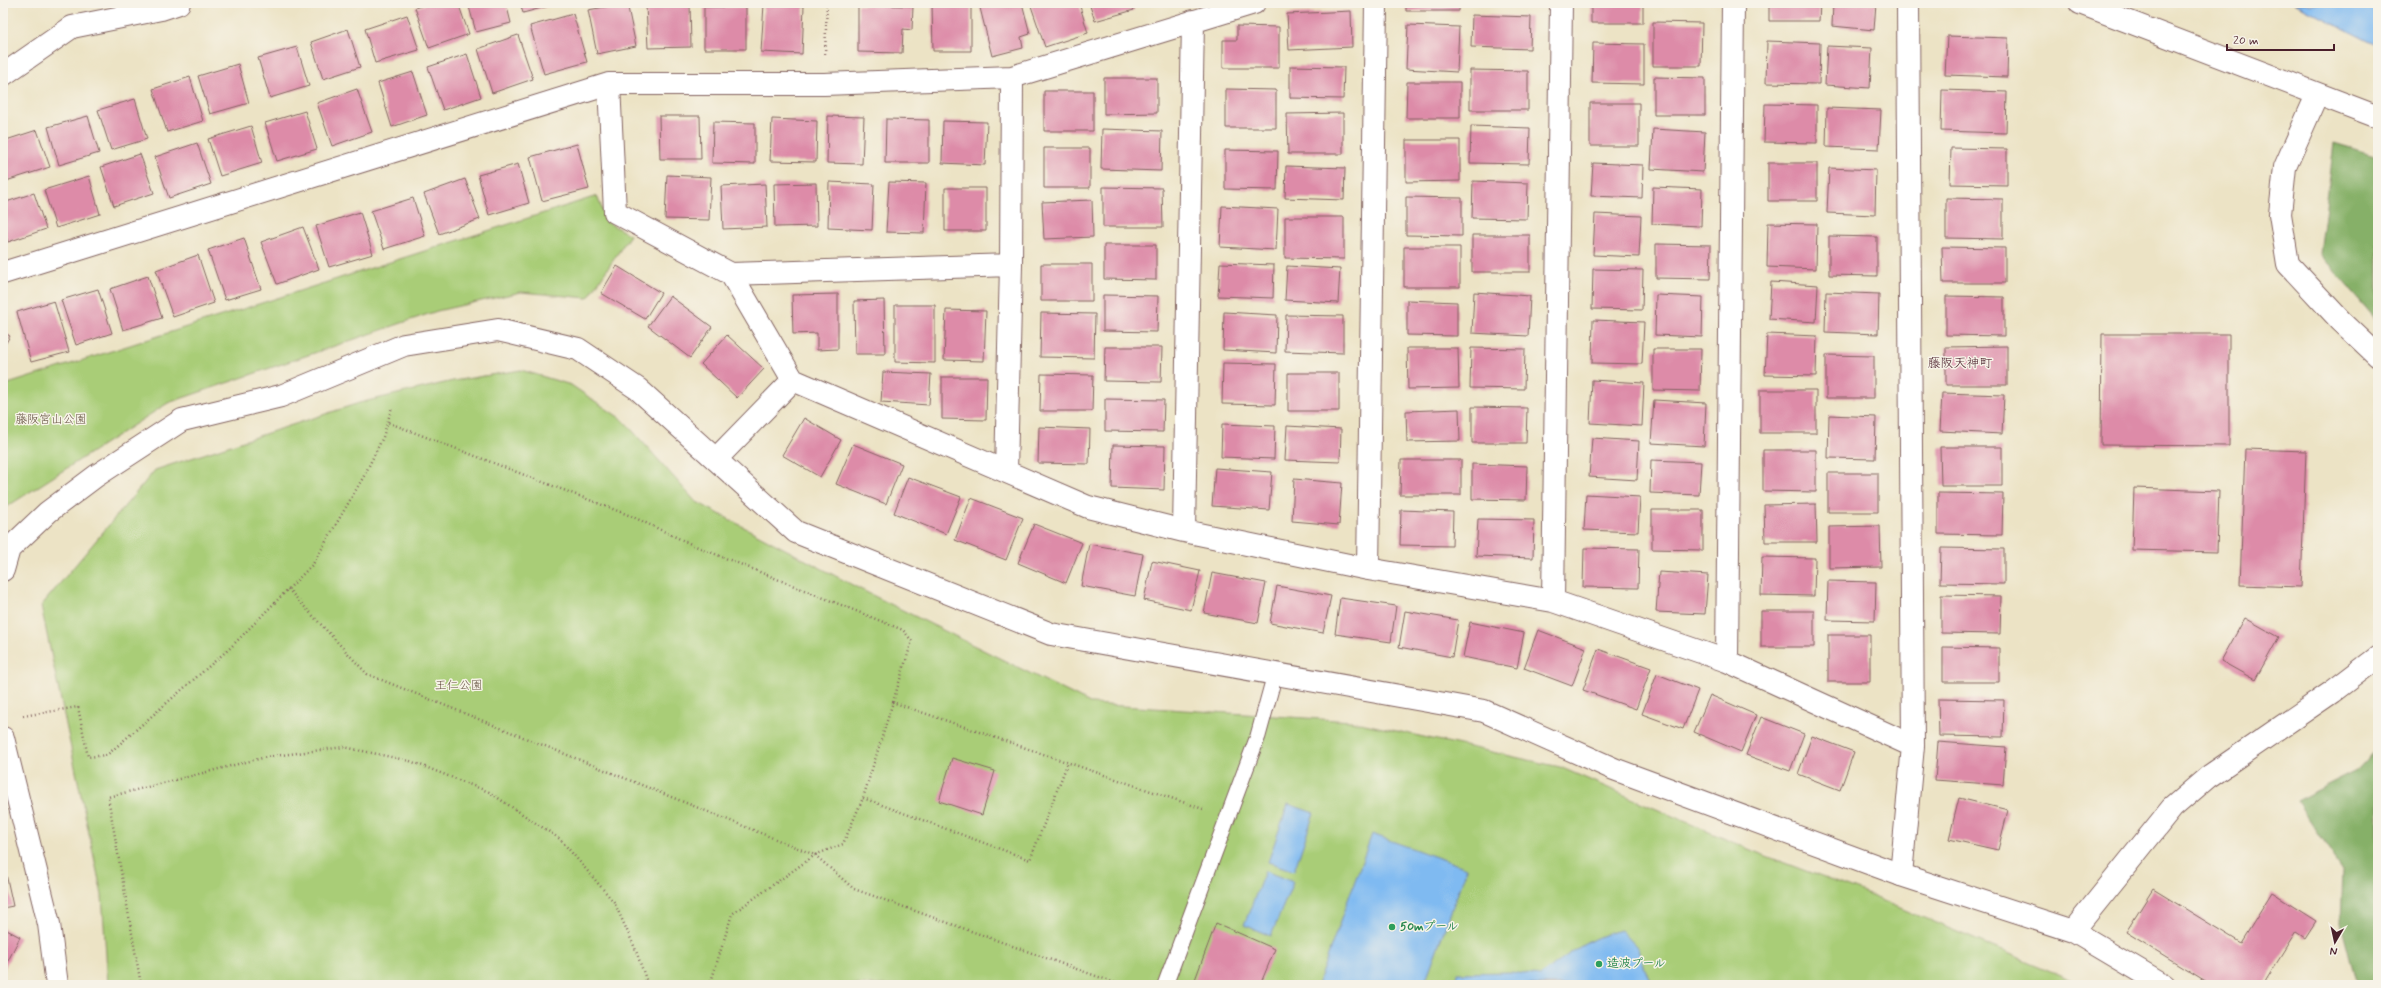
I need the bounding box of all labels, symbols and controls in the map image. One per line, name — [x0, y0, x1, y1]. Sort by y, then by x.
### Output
scale bar — [2227, 26, 2334, 52]
text: 20 m — [2233, 33, 2259, 49]
district label: 藤阪天神町 — [1927, 355, 1993, 372]
park label: 藤阪宮山公園 — [15, 412, 87, 428]
park label: 王仁公園 — [435, 678, 483, 694]
place label: 50mプール — [1400, 919, 1458, 935]
marker: 50mプール — [1387, 922, 1397, 932]
north arrow — [2315, 922, 2355, 962]
text: N — [2329, 943, 2338, 958]
place label: 造波プール — [1607, 956, 1666, 972]
marker: 造波プール — [1594, 959, 1604, 969]

